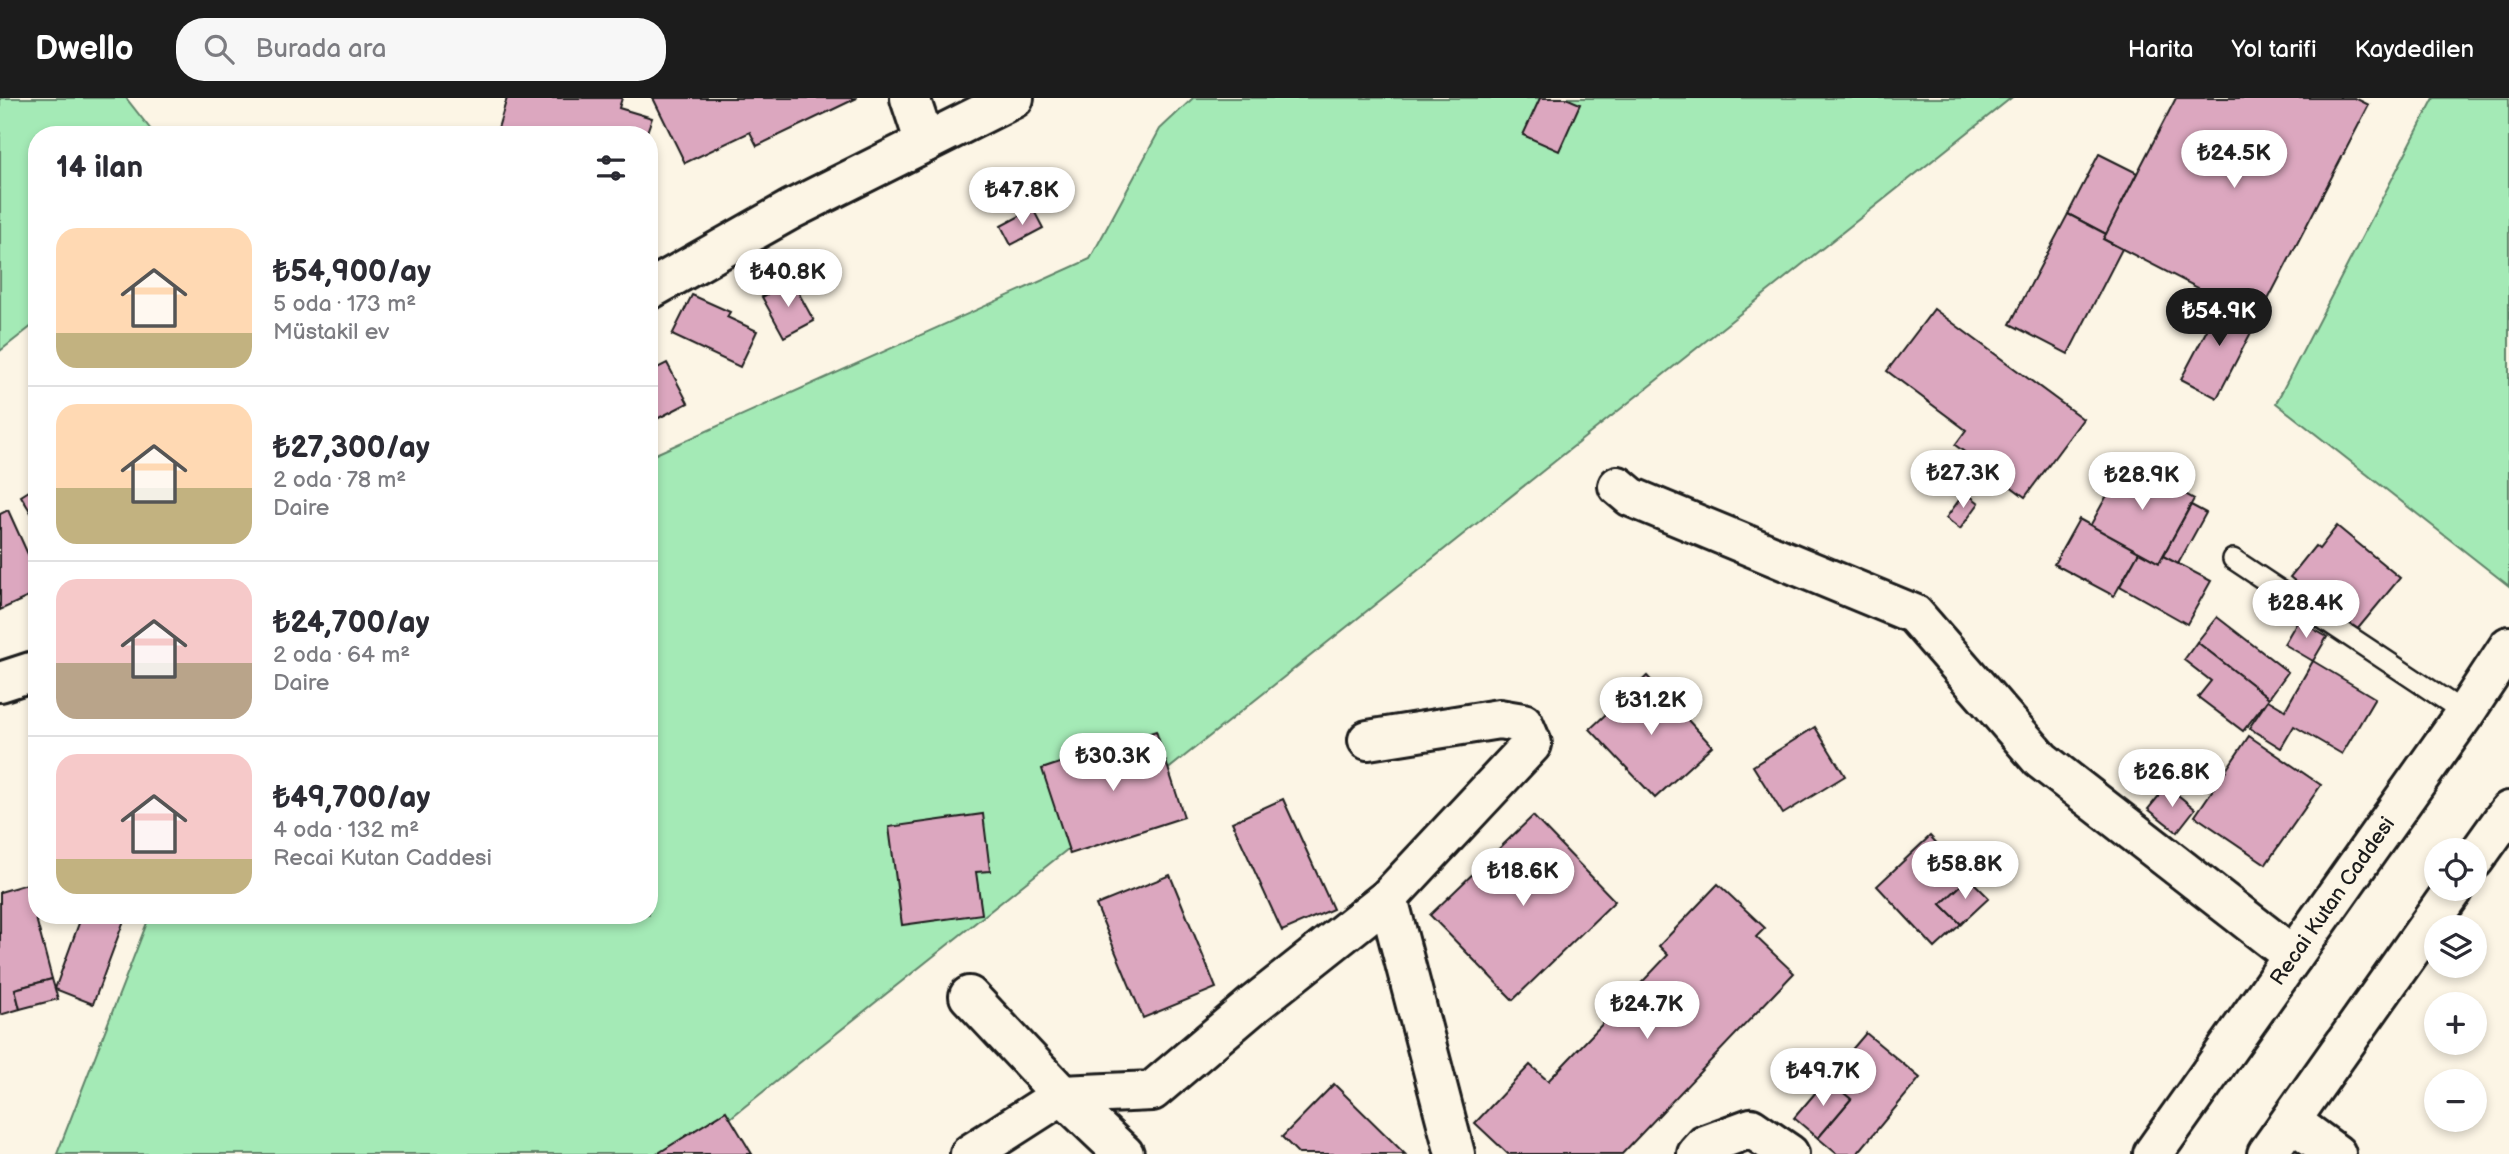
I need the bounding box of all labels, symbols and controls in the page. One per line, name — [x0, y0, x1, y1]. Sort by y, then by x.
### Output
search box — [176, 18, 666, 81]
text: Dwello — [35, 29, 134, 69]
icon: search — [200, 30, 238, 68]
text: Burada ara — [256, 34, 386, 65]
text: Harita — [2128, 35, 2193, 64]
text: Yol tarifi — [2231, 35, 2317, 64]
text: Kaydedilen — [2355, 35, 2474, 64]
pin: ₺24.5K — [2177, 130, 2291, 190]
text: ₺24.5K — [2197, 139, 2271, 167]
icon: filters — [592, 149, 630, 187]
text: 14 ilan — [56, 150, 143, 186]
pin: ₺47.8K — [965, 167, 1079, 227]
text: ₺47.8K — [985, 176, 1059, 204]
pin: ₺40.8K — [731, 250, 845, 309]
text: ₺54,900/ay — [273, 254, 431, 290]
icon: home — [112, 256, 196, 340]
text: ₺40.8K — [750, 258, 826, 286]
pin: ₺54.9K — [2162, 288, 2276, 348]
text: 5 oda · 173 m² — [273, 290, 416, 318]
text: ₺54.9K — [2182, 297, 2256, 325]
text: Müstakil ev — [273, 318, 389, 346]
text: ₺27,300/ay — [273, 430, 430, 466]
icon: home — [112, 432, 196, 516]
pin: ₺27.3K — [1906, 450, 2020, 510]
pin: ₺28.9K — [2085, 452, 2199, 512]
text: ₺27.3K — [1926, 459, 2000, 487]
text: ₺28.9K — [2105, 461, 2179, 489]
text: 2 oda · 78 m² — [273, 466, 406, 494]
text: Daire — [273, 494, 329, 522]
pin: ₺28.4K — [2249, 580, 2363, 640]
text: ₺28.4K — [2268, 589, 2344, 617]
text: ₺24,700/ay — [273, 605, 429, 641]
icon: home — [112, 607, 196, 691]
text: 2 oda · 64 m² — [273, 641, 410, 669]
text: Daire — [273, 669, 329, 697]
pin: ₺31.2K — [1594, 678, 1708, 737]
text: ₺31.2K — [1616, 686, 1686, 714]
pin: ₺30.3K — [1056, 734, 1170, 793]
text: ₺30.3K — [1075, 742, 1151, 770]
pin: ₺26.8K — [2115, 750, 2229, 809]
text: ₺26.8K — [2134, 758, 2210, 786]
text: ₺49,700/ay — [273, 780, 430, 816]
icon: home — [112, 782, 196, 866]
street label: Recai Kutan Caddesi — [2265, 812, 2400, 990]
text: 4 oda · 132 m² — [273, 816, 419, 844]
map controls — [2424, 838, 2487, 1132]
button: locate — [2424, 838, 2487, 901]
pin: ₺58.8K — [1908, 842, 2022, 901]
text: Recai Kutan Caddesi — [273, 844, 492, 872]
pin: ₺18.6K — [1466, 848, 1580, 908]
text: ₺58.8K — [1928, 850, 2002, 878]
text: ₺18.6K — [1487, 857, 1559, 885]
button: layers — [2424, 915, 2487, 978]
pin: ₺24.7K — [1590, 982, 1704, 1041]
text: ₺24.7K — [1611, 990, 1683, 1018]
button: + — [2424, 992, 2487, 1055]
pin: ₺49.7K — [1766, 1048, 1880, 1108]
text: ₺49.7K — [1786, 1057, 1860, 1085]
button: − — [2424, 1069, 2487, 1132]

